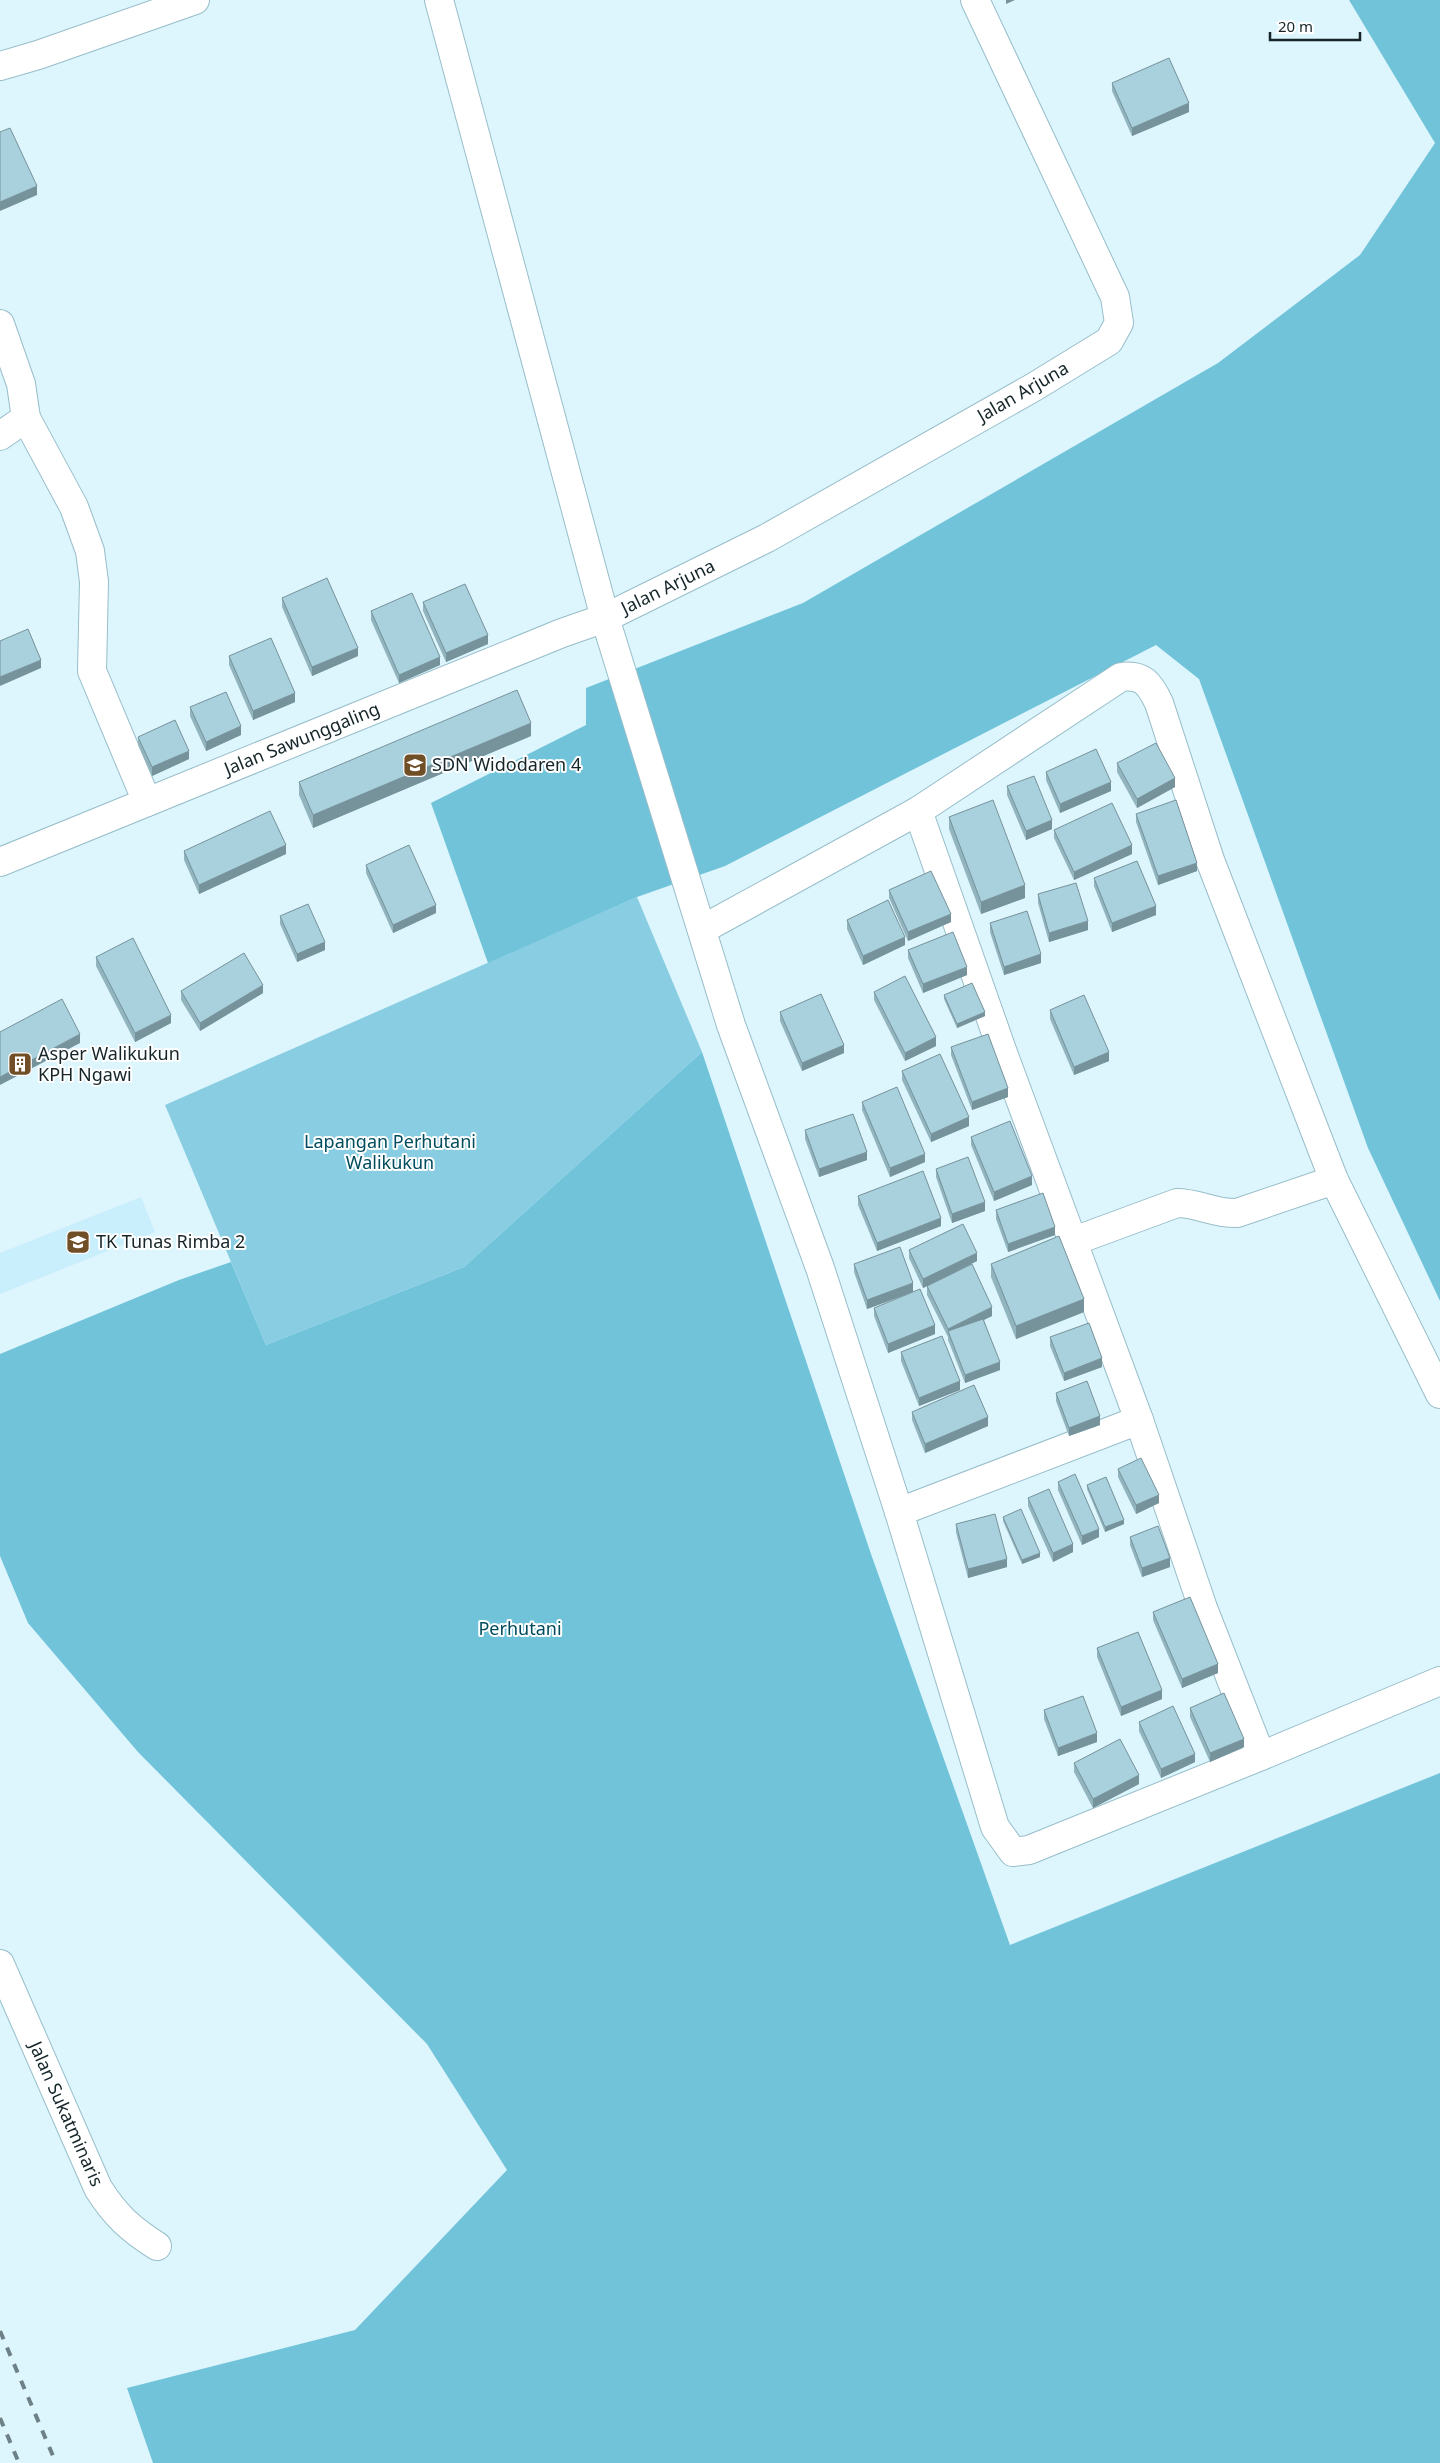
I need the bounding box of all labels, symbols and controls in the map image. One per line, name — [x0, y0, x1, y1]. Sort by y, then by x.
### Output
scale bar — [1270, 10, 1360, 42]
text: 20 m — [1278, 16, 1313, 36]
street label: Jalan Arjuna — [971, 355, 1072, 428]
street label: Jalan Arjuna — [615, 553, 718, 620]
street label: Jalan Sawunggaling — [218, 696, 383, 781]
school or university icon: SDN Widodaren 4 — [402, 752, 428, 778]
place label: SDN Widodaren 4 — [432, 752, 581, 776]
place label: Asper Walikukun KPH Ngawi — [38, 1041, 180, 1086]
building icon: Asper Walikukun KPH Ngawi — [7, 1051, 33, 1077]
park label: Lapangan Perhutani Walikukun — [304, 1129, 476, 1174]
school or university icon: TK Tunas Rimba 2 — [65, 1229, 91, 1255]
place label: TK Tunas Rimba 2 — [96, 1229, 245, 1253]
park label: Perhutani — [478, 1616, 562, 1640]
street label: Jalan Sukatminaris — [23, 2036, 110, 2190]

